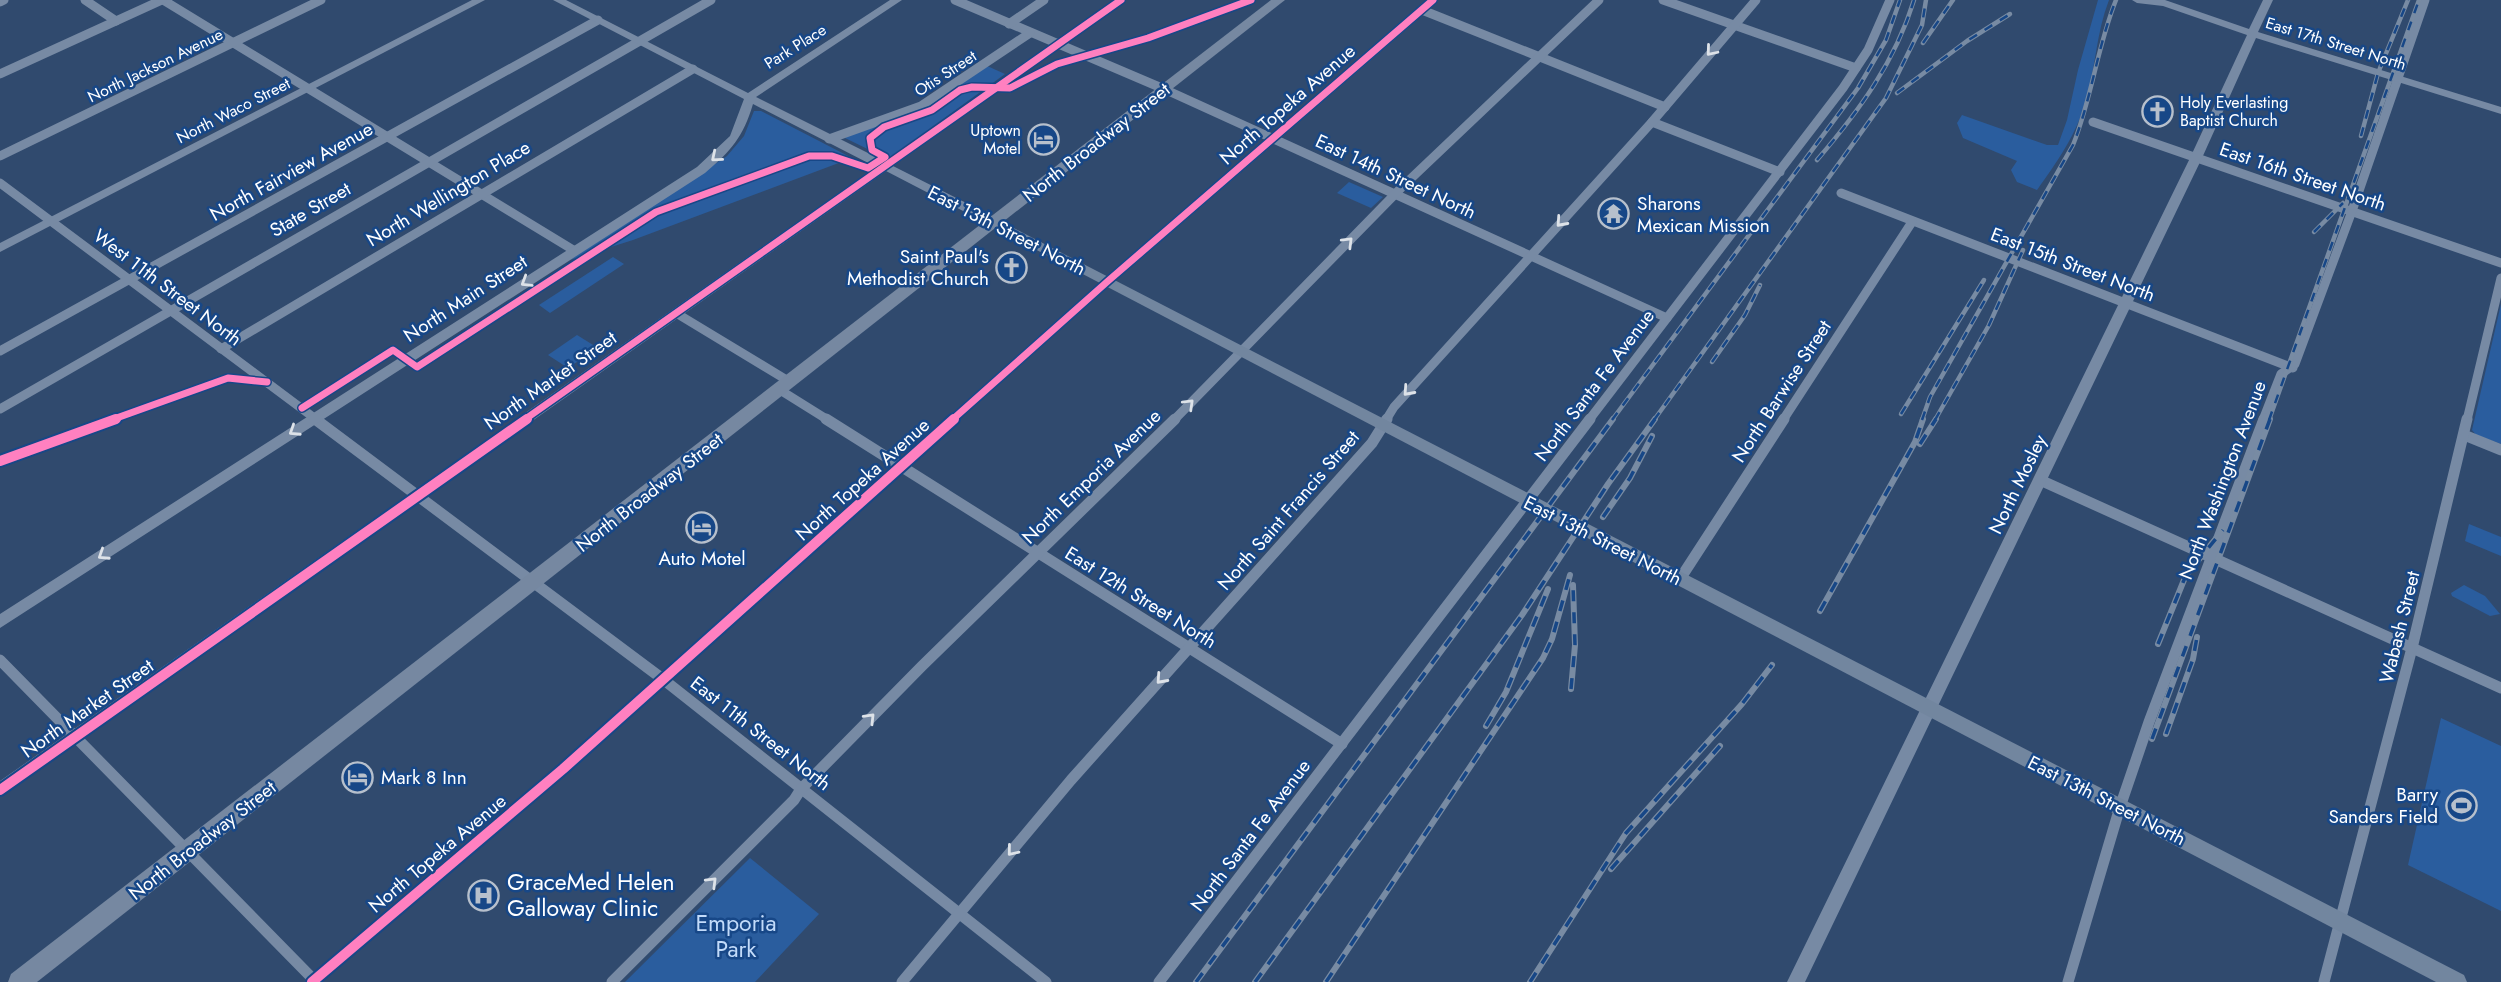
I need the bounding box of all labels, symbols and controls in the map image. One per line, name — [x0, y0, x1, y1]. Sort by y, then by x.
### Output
street label: East 17th Street North — [2263, 11, 2409, 76]
street label: Park Place — [760, 18, 831, 75]
street label: North Jackson Avenue — [84, 23, 227, 108]
street label: North Topeka Avenue — [1214, 38, 1361, 171]
one-way arrow — [1707, 43, 1719, 56]
street label: Otis Street — [910, 45, 981, 102]
street label: North Waco Street — [172, 72, 294, 149]
street label: North Broadway Street — [1017, 76, 1176, 209]
place label: Holy Everlasting Baptist Church — [2180, 91, 2288, 132]
church icon: Holy Everlasting Baptist Church — [2140, 94, 2174, 128]
street label: North Fairview Avenue — [205, 115, 378, 227]
place label: Uptown Motel — [970, 119, 1021, 160]
hotel icon: Uptown Motel — [1027, 122, 1061, 156]
street label: East 14th Street North — [1311, 127, 1481, 226]
street label: North Wellington Place — [361, 134, 535, 253]
street label: East 16th Street North — [2216, 135, 2390, 218]
one-way arrow — [712, 149, 725, 161]
street label: State Street — [265, 175, 356, 243]
street label: East 13th Street North — [923, 179, 1090, 282]
place label: Sharons Mexican Mission — [1637, 190, 1770, 239]
temple icon: Sharons Mexican Mission — [1597, 197, 1631, 231]
one-way arrow — [1557, 214, 1569, 227]
street label: East 15th Street North — [1987, 221, 2159, 308]
street label: West 11th Street North — [88, 223, 248, 352]
one-way arrow — [1340, 237, 1353, 250]
place label: Saint Paul's Methodist Church — [847, 243, 989, 292]
street label: North Main Street — [398, 248, 533, 349]
church icon: Saint Paul's Methodist Church — [995, 250, 1029, 284]
one-way arrow — [521, 273, 534, 286]
street label: North Santa Fe Avenue — [1528, 303, 1661, 467]
street label: North Barwise Street — [1725, 314, 1838, 468]
street label: North Market Street — [479, 324, 622, 436]
street label: North Washington Avenue — [2172, 377, 2273, 584]
one-way arrow — [1404, 383, 1416, 396]
one-way arrow — [1181, 400, 1194, 413]
street label: North Emporia Avenue — [1016, 403, 1167, 550]
street label: North Topeka Avenue — [789, 412, 935, 547]
one-way arrow — [289, 423, 302, 436]
street label: North Saint Francis Street — [1211, 424, 1366, 596]
street label: North Broadway Street — [570, 426, 729, 559]
street label: North Mosley — [1982, 429, 2053, 538]
street label: East 13th Street North — [1519, 489, 1686, 592]
hotel icon: Auto Motel — [685, 510, 719, 544]
street label: East 12th Street North — [1060, 540, 1222, 655]
place label: Auto Motel — [658, 545, 746, 572]
one-way arrow — [98, 547, 111, 560]
street label: Wabash Street — [2373, 568, 2427, 686]
street label: North Market Street — [16, 652, 159, 764]
street label: East 11th Street North — [685, 670, 837, 797]
one-way arrow — [1157, 671, 1169, 684]
one-way arrow — [862, 714, 875, 727]
street label: East 13th Street North — [2023, 749, 2190, 852]
street label: North Santa Fe Avenue — [1184, 753, 1317, 917]
hotel icon: Mark 8 Inn — [341, 760, 375, 794]
place label: Mark 8 Inn — [381, 764, 467, 791]
street label: North Broadway Street — [123, 774, 282, 907]
place label: Barry Sanders Field — [2329, 781, 2439, 830]
street label: North Topeka Avenue — [363, 788, 512, 919]
sports icon: Barry Sanders Field — [2444, 788, 2478, 822]
one-way arrow — [1008, 844, 1021, 856]
place label: GraceMed Helen Galloway Clinic — [507, 865, 675, 925]
one-way arrow — [704, 877, 717, 890]
hospital icon: GraceMed Helen Galloway Clinic — [467, 878, 501, 912]
park label: Emporia Park — [695, 906, 777, 966]

